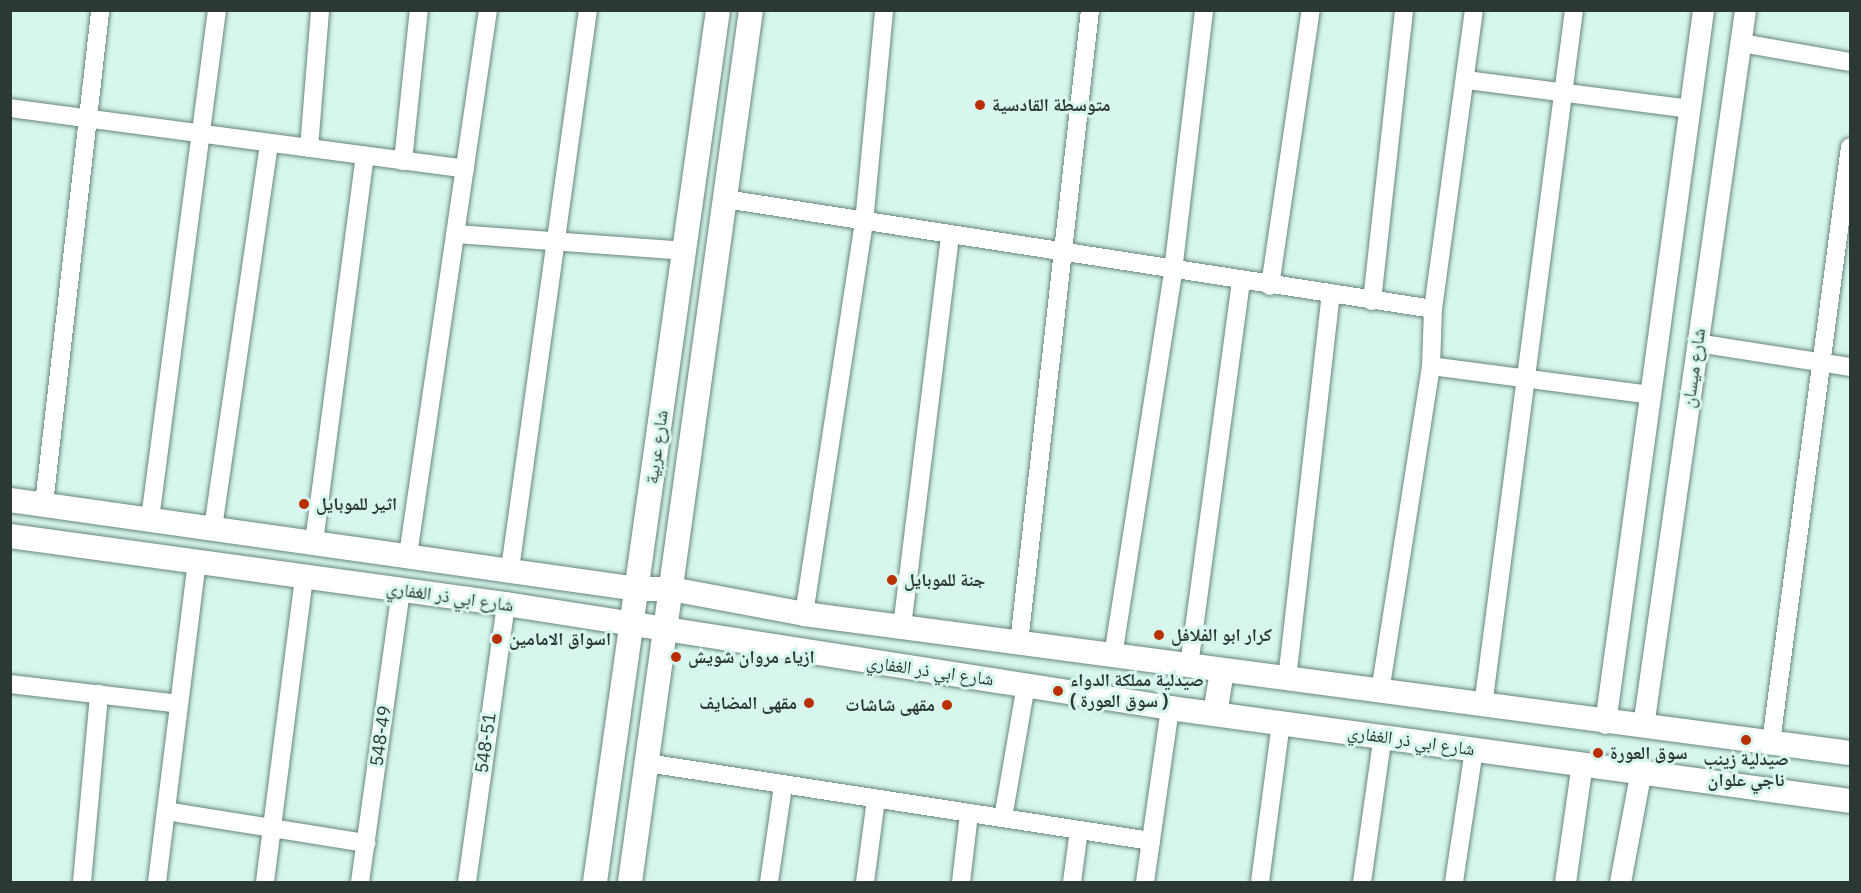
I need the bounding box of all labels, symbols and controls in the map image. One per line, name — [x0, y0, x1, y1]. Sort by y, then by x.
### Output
place label: متوسطة القادسية — [992, 94, 1111, 116]
marker: متوسطة القادسية — [973, 98, 987, 112]
street label: شارع ميسان — [1678, 327, 1710, 409]
street label: شارع عربية — [641, 409, 673, 485]
place label: اثير للموبايل — [316, 493, 397, 515]
marker: اثير للموبايل — [297, 497, 311, 511]
place label: جنة للموبايل — [904, 569, 986, 591]
marker: جنة للموبايل — [885, 573, 899, 587]
street label: شارع ابي ذر الغفاري — [385, 577, 515, 617]
place label: كرار ابو الفلافل — [1171, 624, 1272, 646]
place label: اسواق الامامين — [509, 628, 611, 650]
marker: كرار ابو الفلافل — [1152, 628, 1166, 642]
marker: اسواق الامامين — [490, 632, 504, 646]
place label: ازياء مروان شويش — [688, 646, 815, 668]
marker: ازياء مروان شويش — [669, 650, 683, 664]
street label: شارع ابي ذر الغفاري — [865, 651, 995, 691]
place label: صيدلية مملكة الدواء ( سوق العورة ) — [1070, 670, 1204, 712]
marker: صيدلية مملكة الدواء ( سوق العورة ) — [1051, 684, 1065, 698]
place label: مقهى المضايف — [699, 692, 797, 714]
place label: مقهى شاشات — [845, 694, 935, 716]
marker: مقهى المضايف — [802, 696, 816, 710]
marker: مقهى شاشات — [940, 698, 954, 712]
street label: 548-49 — [366, 704, 396, 768]
street label: 548-51 — [471, 711, 501, 775]
street label: شارع ابي ذر الغفاري — [1346, 721, 1476, 761]
marker: صيدلية زينب ناجي علوان — [1739, 733, 1753, 747]
place label: سوق العورة — [1610, 742, 1688, 764]
marker: سوق العورة — [1591, 746, 1605, 760]
place label: صيدلية زينب ناجي علوان — [1703, 749, 1789, 792]

